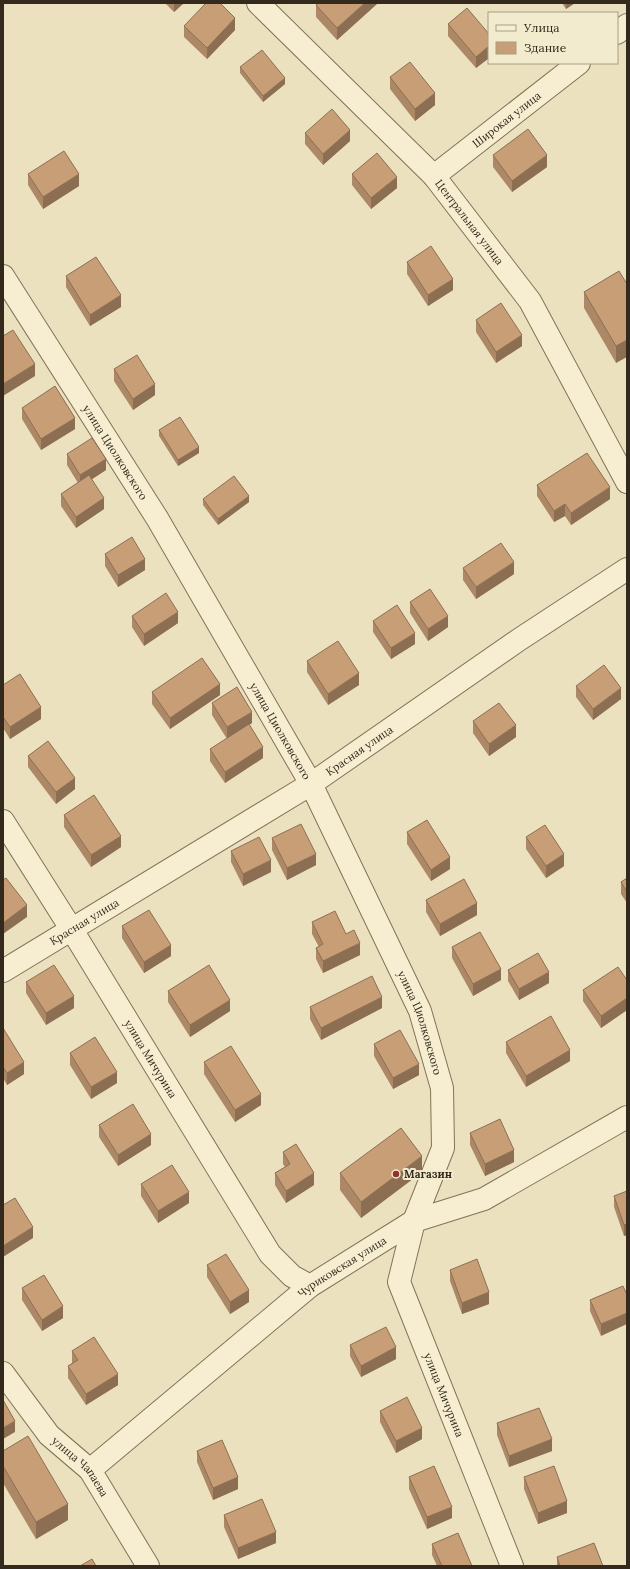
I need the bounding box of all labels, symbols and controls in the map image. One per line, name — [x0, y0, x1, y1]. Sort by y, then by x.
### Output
legend — [488, 12, 618, 64]
text: Улица — [523, 20, 560, 35]
text: Здание — [524, 40, 567, 55]
street label: Широкая улица — [470, 88, 544, 150]
street label: Центральная улица — [432, 177, 507, 268]
street label: улица Циолковского — [80, 402, 151, 503]
street label: улица Циолковского — [247, 680, 314, 782]
street label: Красная улица — [323, 722, 396, 779]
street label: Красная улица — [47, 895, 122, 948]
street label: улица Циолковского — [395, 968, 445, 1076]
street label: улица Мичурина — [121, 1017, 180, 1101]
place label: Магазин — [404, 1167, 452, 1181]
marker: Магазин — [391, 1169, 401, 1179]
street label: Чуриковская улица — [295, 1233, 389, 1301]
street label: улица Мичурина — [421, 1351, 467, 1439]
street label: улица Чапаева — [49, 1434, 112, 1499]

